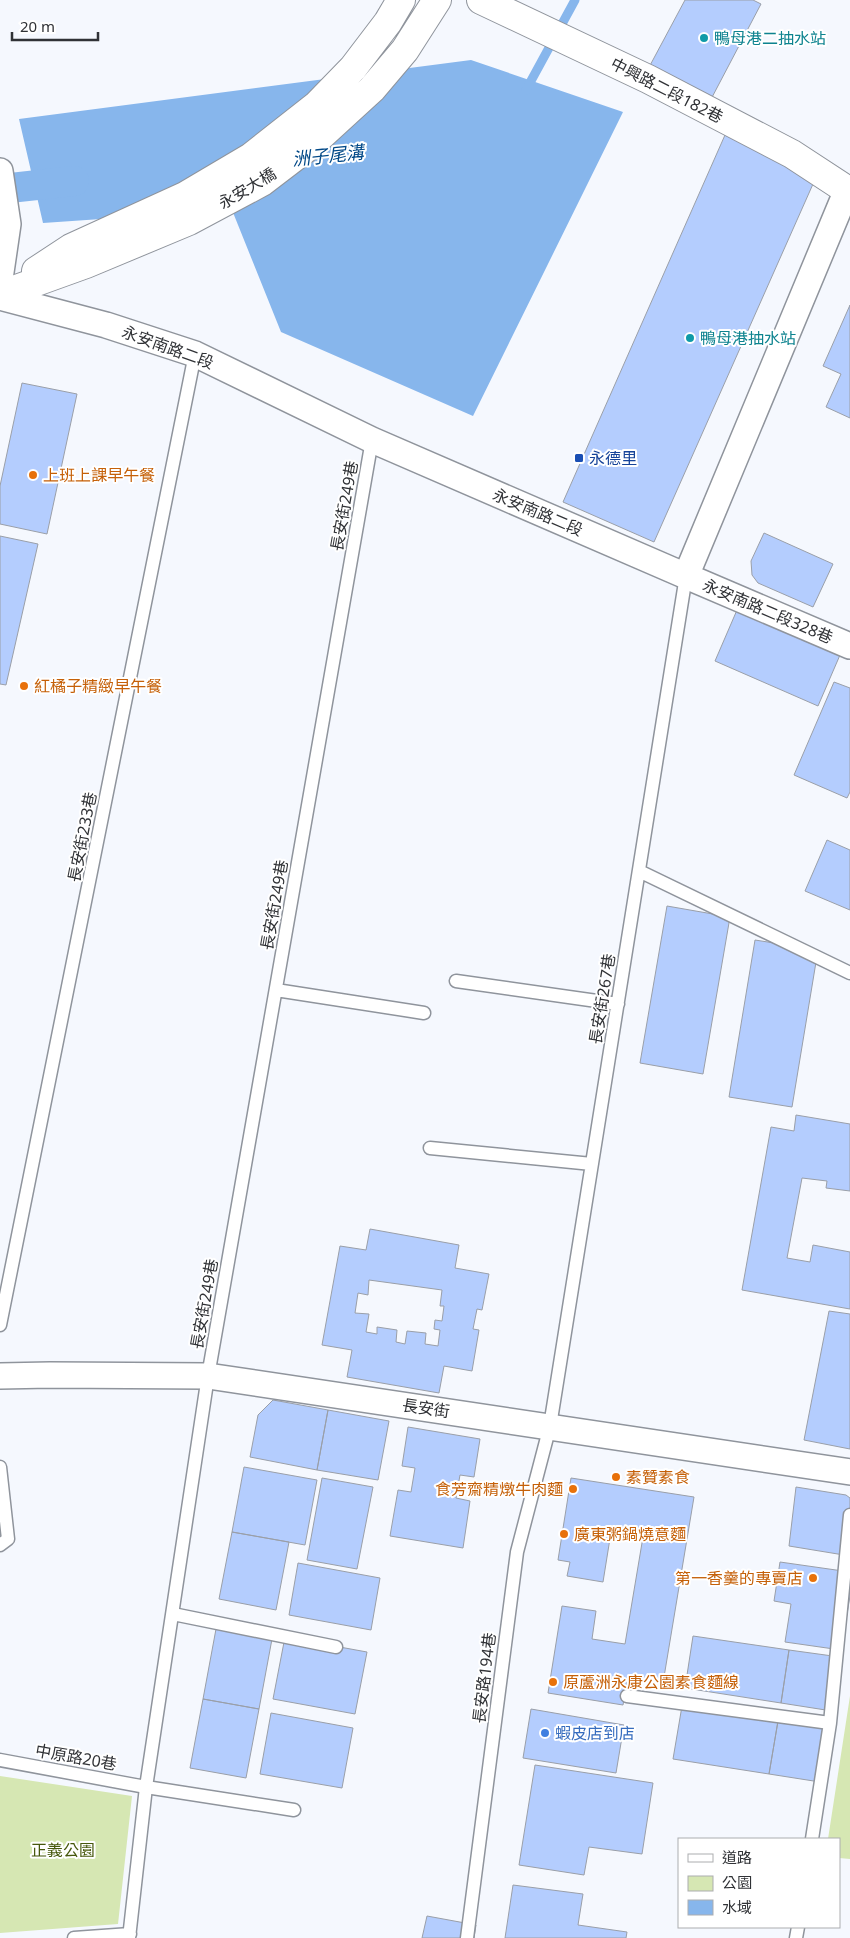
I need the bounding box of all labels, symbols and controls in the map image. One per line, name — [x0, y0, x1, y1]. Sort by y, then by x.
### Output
scale bar — [12, 10, 99, 42]
text: 20 m — [20, 16, 55, 36]
place label: 鴨母港二抽水站 — [714, 27, 826, 49]
marker: 鴨母港二抽水站 — [698, 32, 710, 44]
street label: 中興路二段182巷 — [607, 52, 727, 128]
water label: 洲子尾溝 — [291, 139, 368, 171]
street label: 永安大橋 — [214, 162, 280, 214]
street label: 永安南路二段 — [119, 320, 217, 374]
place label: 鴨母港抽水站 — [700, 327, 796, 349]
marker: 鴨母港抽水站 — [684, 332, 696, 344]
place label: 永德里 — [589, 447, 637, 469]
marker: 永德里 — [573, 452, 585, 464]
street label: 長安街249巷 — [325, 459, 363, 553]
place label: 上班上課早午餐 — [43, 464, 155, 486]
marker: 上班上課早午餐 — [27, 469, 39, 481]
street label: 永安南路二段 — [490, 483, 586, 541]
street label: 永安南路二段328巷 — [700, 574, 836, 648]
place label: 紅橘子精緻早午餐 — [34, 675, 162, 697]
marker: 紅橘子精緻早午餐 — [18, 680, 30, 692]
street label: 長安街233巷 — [62, 790, 102, 884]
street label: 長安街249巷 — [255, 858, 293, 952]
street label: 長安街267巷 — [584, 952, 620, 1046]
street label: 長安街249巷 — [185, 1257, 223, 1351]
street label: 長安街 — [401, 1394, 451, 1422]
place label: 素贊素食 — [626, 1466, 690, 1488]
marker: 素贊素食 — [610, 1471, 622, 1483]
place label: 食芳齋精燉牛肉麵 — [435, 1478, 563, 1500]
marker: 食芳齋精燉牛肉麵 — [567, 1483, 579, 1495]
place label: 廣東粥鍋燒意麵 — [574, 1523, 686, 1545]
marker: 廣東粥鍋燒意麵 — [558, 1528, 570, 1540]
place label: 第一香羹的專賣店 — [675, 1567, 803, 1589]
marker: 第一香羹的專賣店 — [807, 1572, 819, 1584]
street label: 長安路194巷 — [468, 1631, 500, 1725]
place label: 原蘆洲永康公園素食麵線 — [563, 1671, 739, 1693]
marker: 原蘆洲永康公園素食麵線 — [547, 1676, 559, 1688]
place label: 蝦皮店到店 — [555, 1722, 635, 1744]
marker: 蝦皮店到店 — [539, 1727, 551, 1739]
street label: 中原路20巷 — [34, 1739, 118, 1775]
legend — [678, 1838, 840, 1928]
park label: 正義公園 — [31, 1839, 95, 1861]
text: 道路 — [722, 1847, 752, 1867]
text: 公園 — [722, 1872, 752, 1892]
text: 水域 — [722, 1897, 752, 1917]

